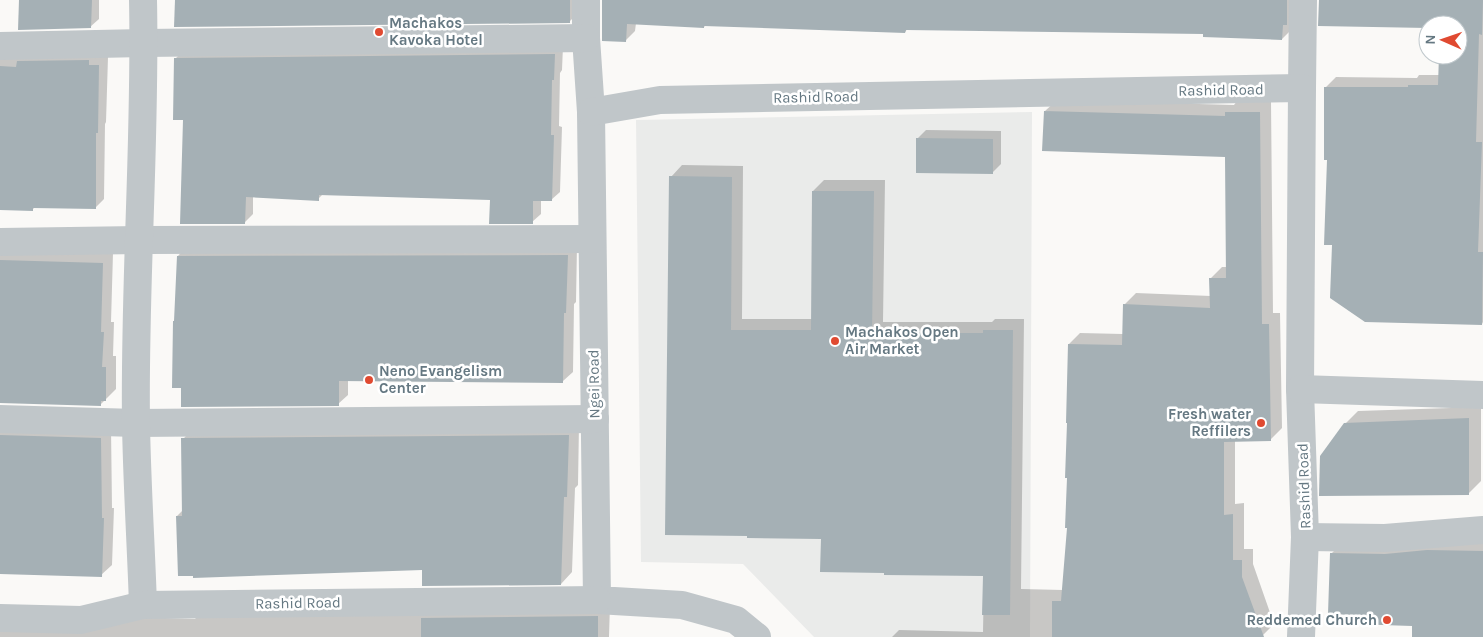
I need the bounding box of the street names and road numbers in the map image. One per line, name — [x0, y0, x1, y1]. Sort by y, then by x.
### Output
street label: Rashid Road — [1178, 80, 1264, 100]
street label: Rashid Road — [773, 87, 859, 107]
street label: Ngei Road — [584, 349, 604, 419]
street label: Rashid Road — [1294, 443, 1314, 529]
street label: Rashid Road — [255, 593, 341, 613]

